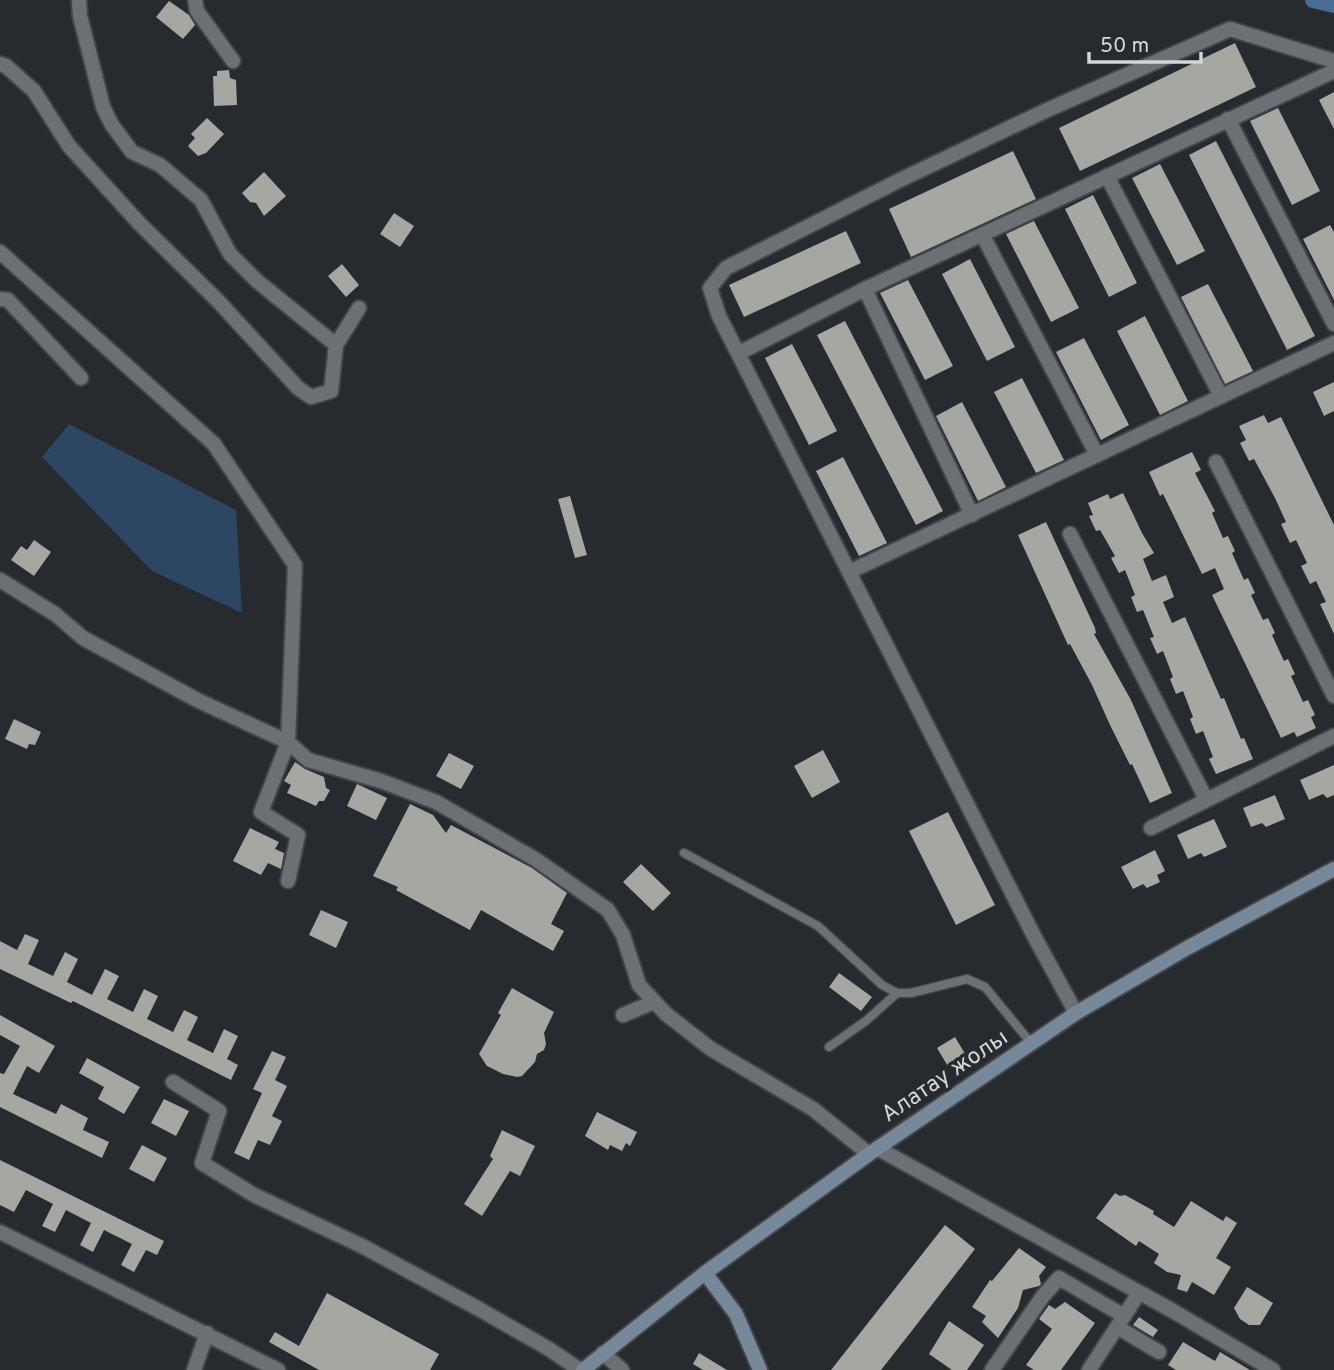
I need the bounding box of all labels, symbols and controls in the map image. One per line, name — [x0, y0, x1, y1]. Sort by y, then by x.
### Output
scale bar — [1089, 21, 1201, 65]
text: 50 m — [1100, 33, 1149, 60]
street label: Алатау жолы — [877, 1024, 1014, 1130]

